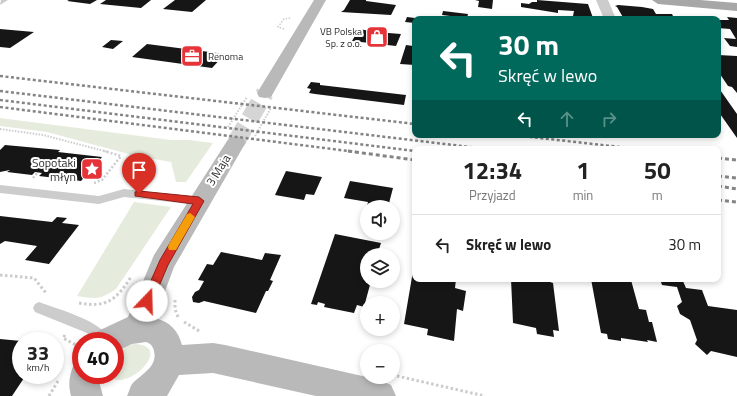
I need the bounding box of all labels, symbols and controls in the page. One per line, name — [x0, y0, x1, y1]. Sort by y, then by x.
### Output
text: 30 m — [498, 23, 559, 66]
place label: VB Polska Sp. z o.o. — [320, 24, 362, 51]
shop icon: VB Polska Sp. z o.o. — [364, 24, 390, 50]
icon: left — [432, 32, 484, 84]
office icon: Renoma — [179, 43, 205, 69]
place label: Renoma — [208, 49, 243, 64]
text: Skręć w lewo — [498, 62, 597, 89]
icon: left — [514, 108, 536, 130]
icon: ahead — [556, 108, 578, 130]
icon: right — [598, 108, 620, 130]
street label: 3 Maja — [201, 151, 235, 189]
text: 12:34 — [462, 152, 522, 188]
text: 1 — [576, 152, 590, 188]
text: 50 — [644, 152, 671, 188]
place label: Sopotaki młyn — [32, 153, 76, 186]
pin — [122, 153, 156, 194]
place icon: Sopotaki młyn — [79, 156, 105, 182]
icon: arrive — [128, 159, 150, 181]
text: Przyjazd — [469, 185, 516, 205]
text: min — [573, 185, 593, 205]
text: m — [652, 185, 663, 205]
map controls — [360, 200, 400, 384]
button: sound — [360, 200, 400, 240]
text: Skręć w lewo — [466, 233, 551, 256]
text: 30 m — [668, 233, 701, 256]
icon: left — [432, 234, 454, 256]
button: layers — [360, 248, 400, 288]
position arrow — [126, 280, 168, 322]
button: + — [360, 296, 400, 336]
speed limit sign: 40 — [72, 332, 124, 384]
text: 33 — [27, 337, 49, 368]
button: − — [360, 344, 400, 384]
text: km/h — [27, 360, 49, 375]

